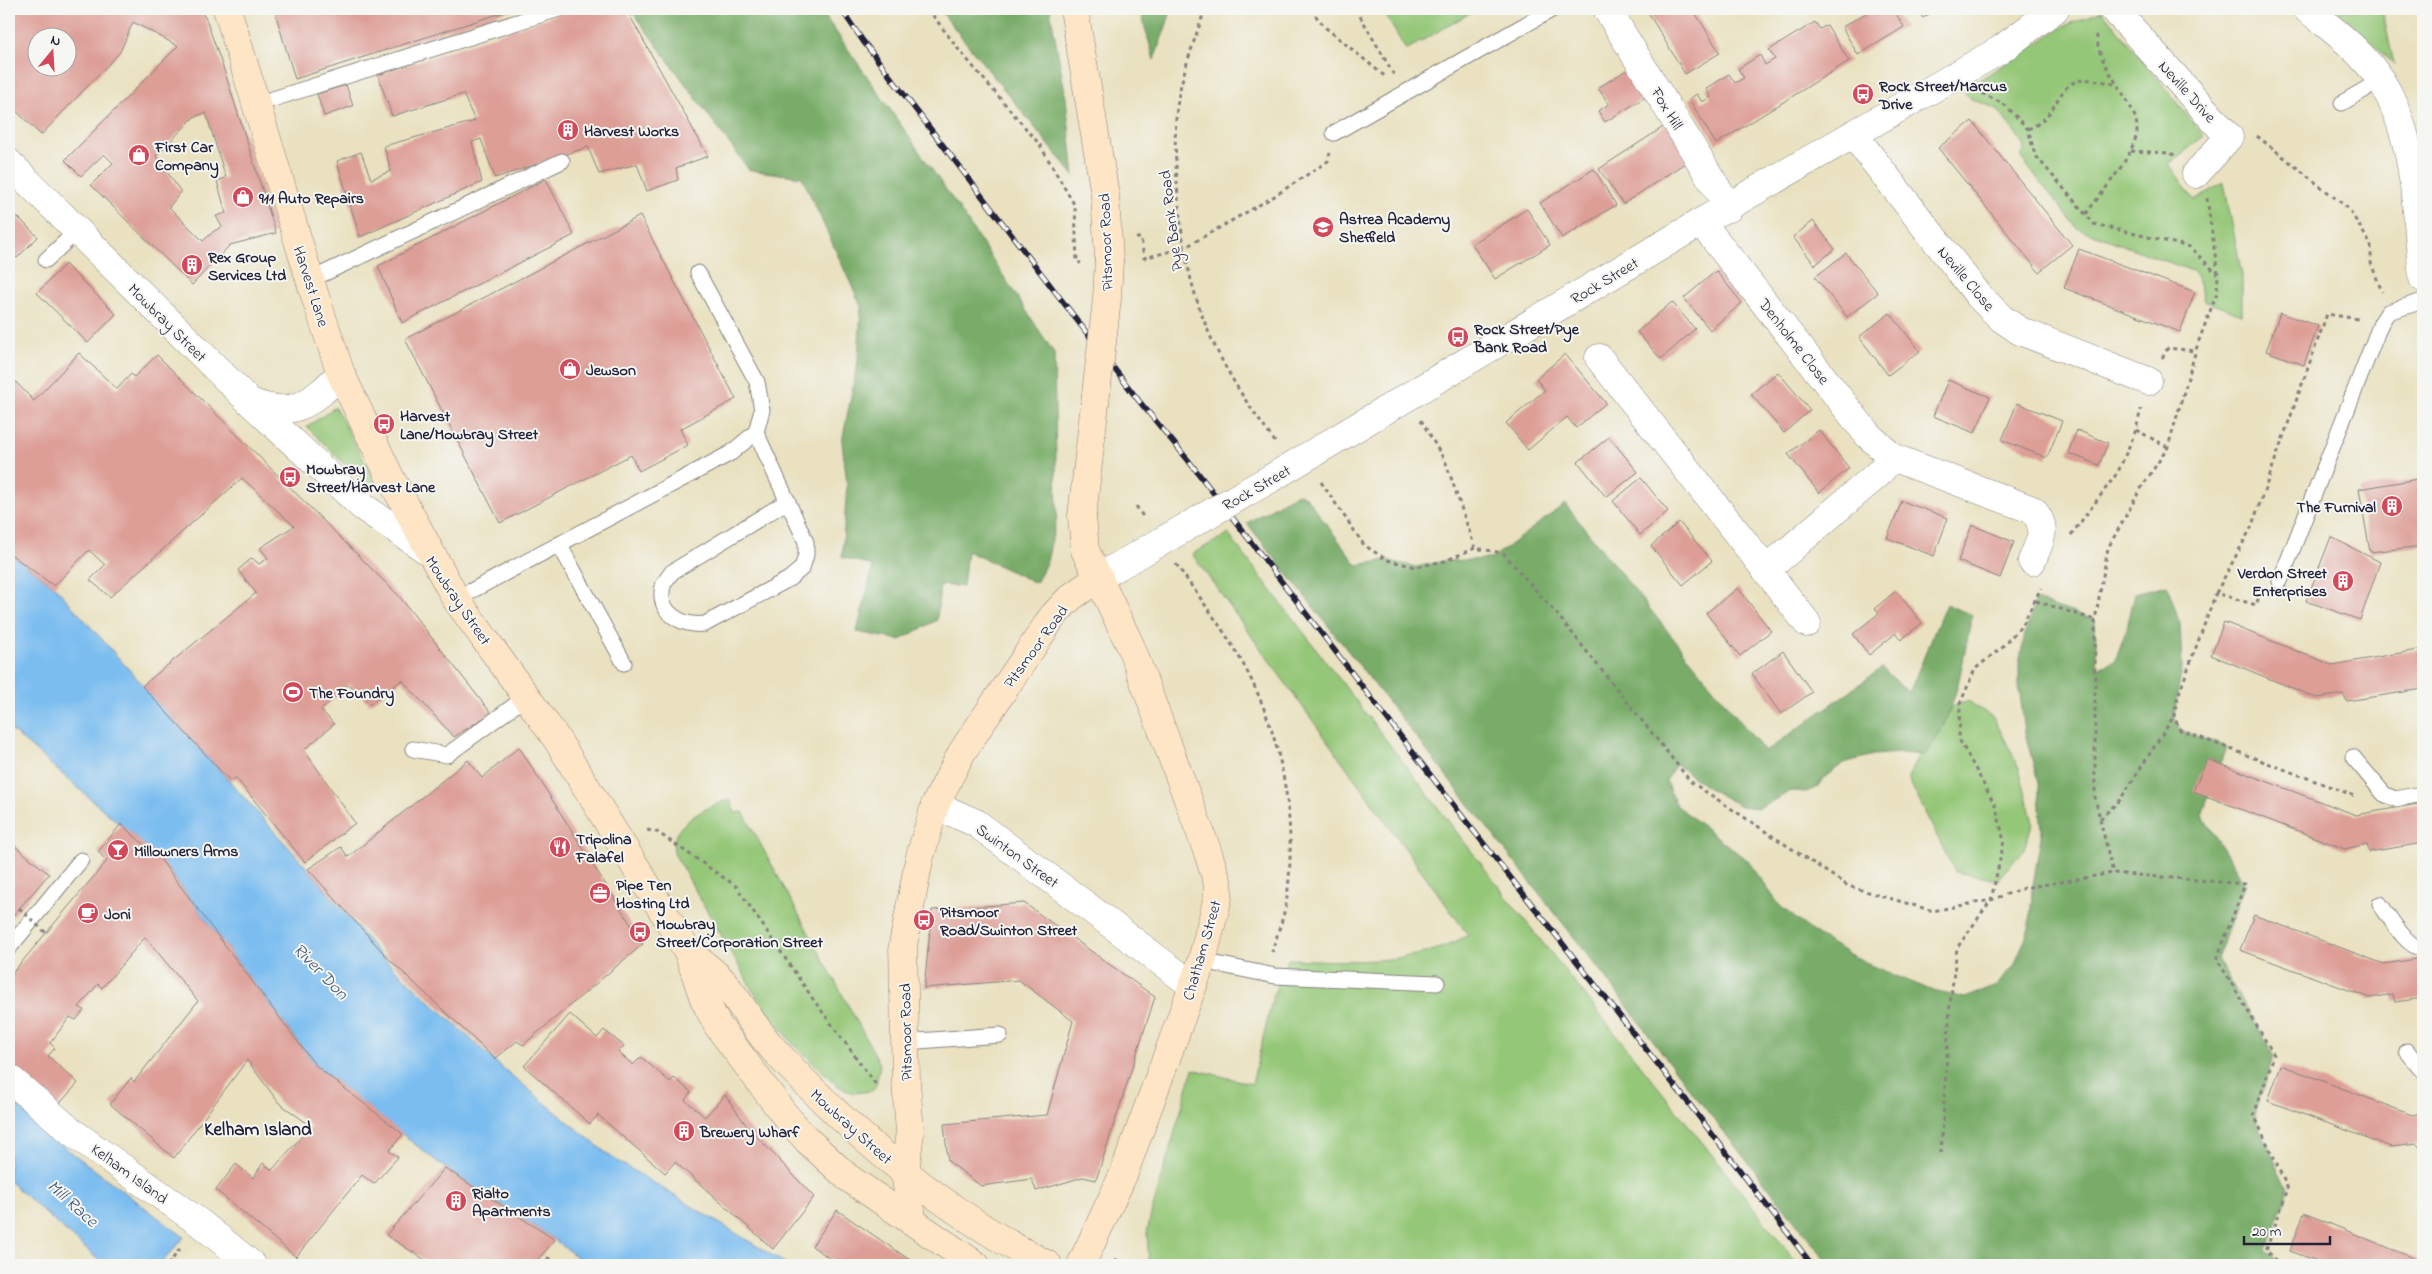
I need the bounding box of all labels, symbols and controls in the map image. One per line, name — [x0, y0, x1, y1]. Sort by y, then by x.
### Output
north arrow — [28, 28, 78, 78]
text: N — [48, 30, 63, 53]
street label: Neville Drive — [2152, 56, 2222, 130]
place label: Rock Street/Marcus Drive — [1878, 75, 2007, 117]
street label: Fox Hill — [1644, 82, 1689, 135]
bus stop icon: Rock Street/Marcus Drive — [1851, 82, 1875, 106]
building icon: Harvest Works — [556, 118, 580, 142]
place label: Harvest Works — [584, 120, 679, 144]
place label: First Car Company — [154, 136, 219, 179]
shop icon: First Car Company — [127, 143, 151, 167]
street label: Pye Bank Road — [1154, 169, 1190, 273]
shop icon: 911 Auto Repairs — [231, 185, 255, 209]
place label: 911 Auto Repairs — [258, 187, 364, 211]
street label: Pitsmoor Road — [1093, 193, 1121, 291]
place label: Astrea Academy Sheffield — [1339, 208, 1450, 250]
school or university icon: Astrea Academy Sheffield — [1311, 215, 1335, 239]
street label: Neville Close — [1931, 241, 2000, 318]
street label: Harvest Lane — [286, 243, 335, 331]
place label: Rex Group Services Ltd — [207, 246, 286, 288]
street label: Rock Street — [1566, 252, 1644, 311]
building icon: Rex Group Services Ltd — [180, 253, 204, 277]
street label: Mowbray Street — [122, 278, 212, 369]
street label: Denholme Close — [1751, 293, 1835, 391]
place label: Rock Street/Pye Bank Road — [1473, 318, 1580, 360]
bus stop icon: Rock Street/Pye Bank Road — [1446, 325, 1470, 349]
shop icon: Jewson — [558, 357, 582, 381]
place label: Jewson — [586, 359, 636, 383]
place label: Harvest Lane/Mowbray Street — [400, 405, 539, 448]
bus stop icon: Harvest Lane/Mowbray Street — [372, 412, 396, 436]
place label: Mowbray Street/Harvest Lane — [306, 458, 436, 500]
street label: Rock Street — [1218, 459, 1296, 518]
bus stop icon: Mowbray Street/Harvest Lane — [278, 465, 302, 489]
building icon: The Furnival — [2380, 494, 2404, 518]
place label: The Furnival — [2296, 496, 2376, 520]
street label: Mowbray Street — [418, 552, 497, 651]
place label: Verdon Street Enterprises — [2237, 562, 2328, 604]
building icon: Verdon Street Enterprises — [2331, 569, 2355, 593]
street label: Pitsmoor Road — [998, 601, 1075, 694]
sports icon: The Foundry — [281, 680, 305, 704]
place label: The Foundry — [309, 682, 394, 707]
street label: Swinton Street — [970, 818, 1064, 895]
place label: Tripolina Falafel — [575, 828, 632, 870]
restaurant icon: Tripolina Falafel — [548, 835, 572, 859]
bar icon: Millowners Arms — [106, 838, 130, 862]
place label: Millowners Arms — [134, 840, 238, 864]
place label: Pipe Ten Hosting Ltd — [616, 874, 689, 917]
office icon: Pipe Ten Hosting Ltd — [588, 881, 612, 905]
street label: Chatham Street — [1177, 897, 1229, 1004]
cafe icon: Joni — [76, 901, 100, 925]
place label: Pitsmoor Road/Swinton Street — [939, 901, 1078, 943]
place label: Joni — [104, 903, 131, 927]
bus stop icon: Pitsmoor Road/Swinton Street — [912, 908, 936, 932]
place label: Mowbray Street/Corporation Street — [656, 913, 823, 955]
bus stop icon: Mowbray Street/Corporation Street — [628, 920, 652, 944]
water label: River Don — [286, 938, 354, 1008]
street label: Pitsmoor Road — [894, 983, 920, 1081]
street label: Mowbray Street — [804, 1084, 898, 1171]
district label: Kelham Island — [204, 1117, 312, 1144]
building icon: Brewery Wharf — [672, 1119, 696, 1143]
place label: Brewery Wharf — [699, 1121, 800, 1146]
street label: Kelham Island — [85, 1138, 172, 1211]
water label: Mill Race — [41, 1175, 104, 1235]
place label: Rialto Apartments — [471, 1182, 551, 1224]
building icon: Rialto Apartments — [444, 1189, 468, 1213]
scale bar — [2244, 1214, 2331, 1246]
text: 20 m — [2252, 1221, 2282, 1243]

